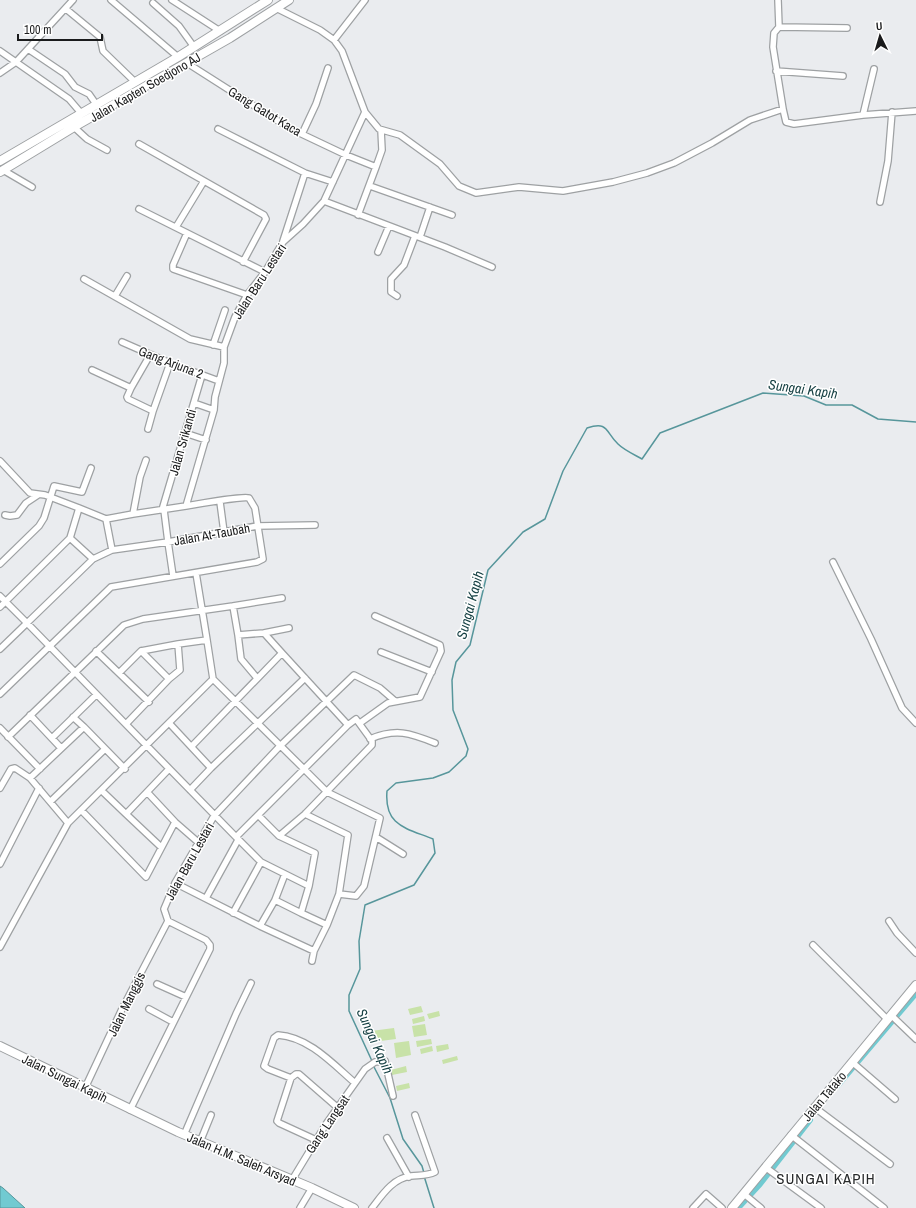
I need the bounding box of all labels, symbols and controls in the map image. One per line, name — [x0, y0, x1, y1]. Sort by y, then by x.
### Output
scale bar — [18, 16, 102, 42]
north arrow — [860, 16, 900, 56]
text: U — [875, 19, 883, 33]
text: 100 m — [24, 22, 51, 38]
street label: Jalan Kapten Soedjono AJ — [87, 49, 204, 126]
street label: Gang Gatot Kaca — [225, 83, 304, 140]
street label: Jalan Baru Lestari — [229, 240, 290, 322]
street label: Gang Arjuna 2 — [136, 342, 206, 383]
water label: Sungai Kapih — [767, 375, 839, 403]
street label: Jalan Srikandi — [165, 407, 200, 477]
street label: Jalan At-Taubah — [173, 519, 251, 550]
water label: Sungai Kapih — [452, 569, 488, 641]
street label: Jalan Baru Lestari — [161, 819, 218, 903]
street label: Jalan Manggis — [104, 969, 149, 1039]
water label: Sungai Kapih — [353, 1006, 397, 1076]
street label: Jalan Sungai Kapih — [19, 1050, 110, 1107]
street label: Jalan Tatako — [799, 1068, 850, 1125]
street label: Gang Langsat — [302, 1092, 353, 1157]
street label: Jalan H.M. Saleh Arsyad — [185, 1129, 299, 1190]
district label: SUNGAI KAPIH — [776, 1168, 876, 1189]

